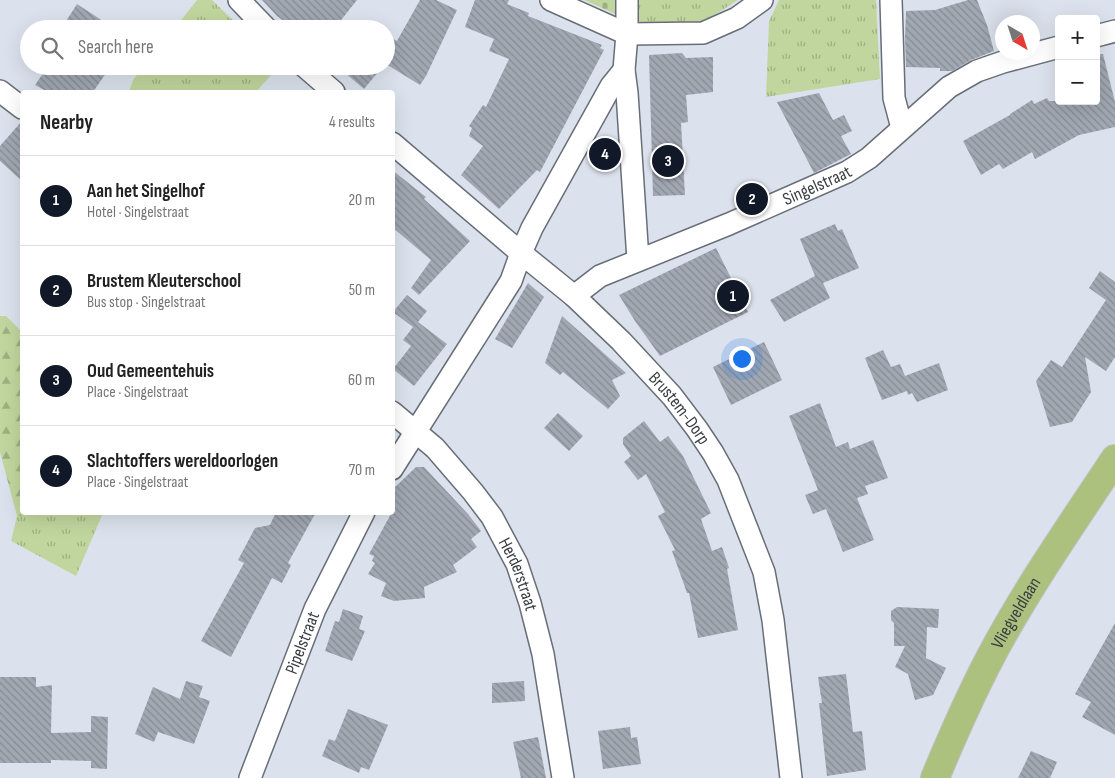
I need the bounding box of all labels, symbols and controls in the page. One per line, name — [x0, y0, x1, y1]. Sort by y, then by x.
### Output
north arrow — [995, 15, 1040, 60]
map controls — [1055, 15, 1100, 105]
button: + — [1055, 15, 1100, 60]
search box — [20, 20, 395, 75]
icon: search — [38, 34, 66, 62]
text: Search here — [78, 36, 154, 59]
button: − — [1055, 60, 1100, 105]
text: Nearby — [40, 110, 93, 135]
text: 4 results — [329, 113, 375, 132]
pin: 4 — [589, 135, 621, 173]
pin: 3 — [652, 142, 684, 180]
street label: Singelstraat — [779, 161, 856, 210]
text: Aan het Singelhof — [87, 180, 205, 203]
pin: 2 — [736, 180, 768, 218]
text: 1 — [53, 191, 59, 210]
text: 20 m — [348, 191, 375, 210]
text: Hotel · Singelstraat — [87, 203, 189, 222]
text: Brustem Kleuterschool — [87, 270, 241, 293]
pin: 1 — [717, 277, 749, 315]
text: 2 — [52, 281, 60, 300]
text: 50 m — [349, 281, 375, 300]
text: Bus stop · Singelstraat — [87, 293, 206, 312]
your location — [729, 346, 755, 372]
text: Oud Gemeentehuis — [87, 360, 214, 383]
street label: Brustem-Dorp — [644, 367, 715, 448]
text: 3 — [52, 371, 60, 390]
text: 60 m — [348, 371, 375, 390]
text: Place · Singelstraat — [87, 383, 189, 402]
text: Slachtoffers wereldoorlogen — [87, 450, 278, 473]
text: 4 — [52, 461, 60, 480]
text: 70 m — [349, 461, 375, 480]
text: Place · Singelstraat — [87, 473, 189, 492]
street label: Herderstraat — [494, 534, 542, 613]
street label: Vliegveldlaan — [987, 573, 1045, 652]
street label: Pipelstraat — [281, 608, 324, 677]

